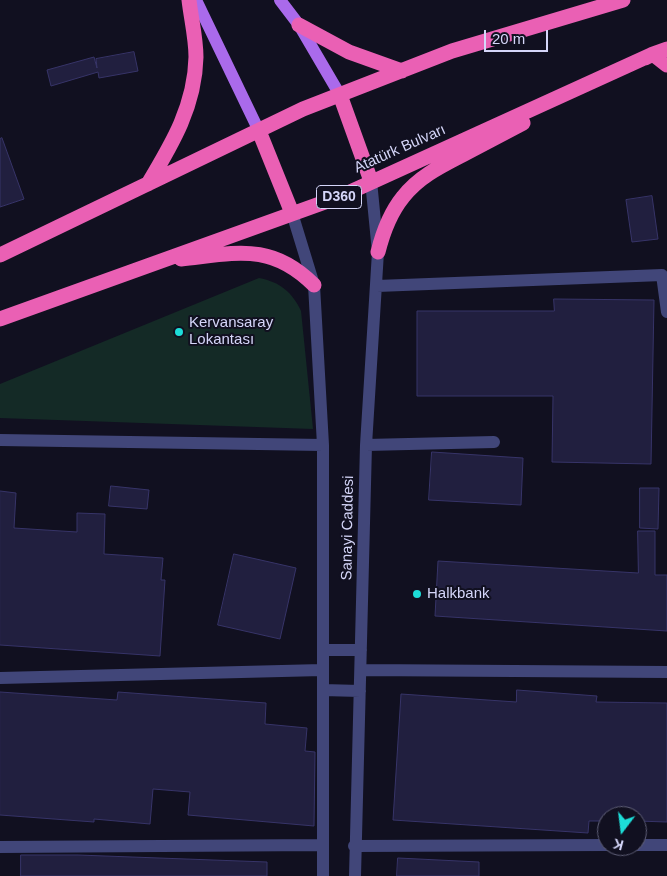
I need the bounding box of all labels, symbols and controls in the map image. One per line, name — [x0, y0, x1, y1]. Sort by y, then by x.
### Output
scale bar — [487, 20, 551, 52]
text: 20 m — [492, 30, 525, 47]
street label: Atatürk Bulvarı — [351, 121, 449, 177]
road number: D360 — [316, 186, 362, 208]
place label: Kervansaray Lokantası — [189, 314, 273, 349]
marker: Kervansaray Lokantası — [173, 326, 185, 338]
street label: Sanayi Caddesi — [338, 475, 358, 581]
place label: Halkbank — [427, 585, 490, 603]
marker: Halkbank — [411, 588, 423, 600]
north arrow — [597, 806, 647, 856]
text: K — [611, 835, 625, 854]

